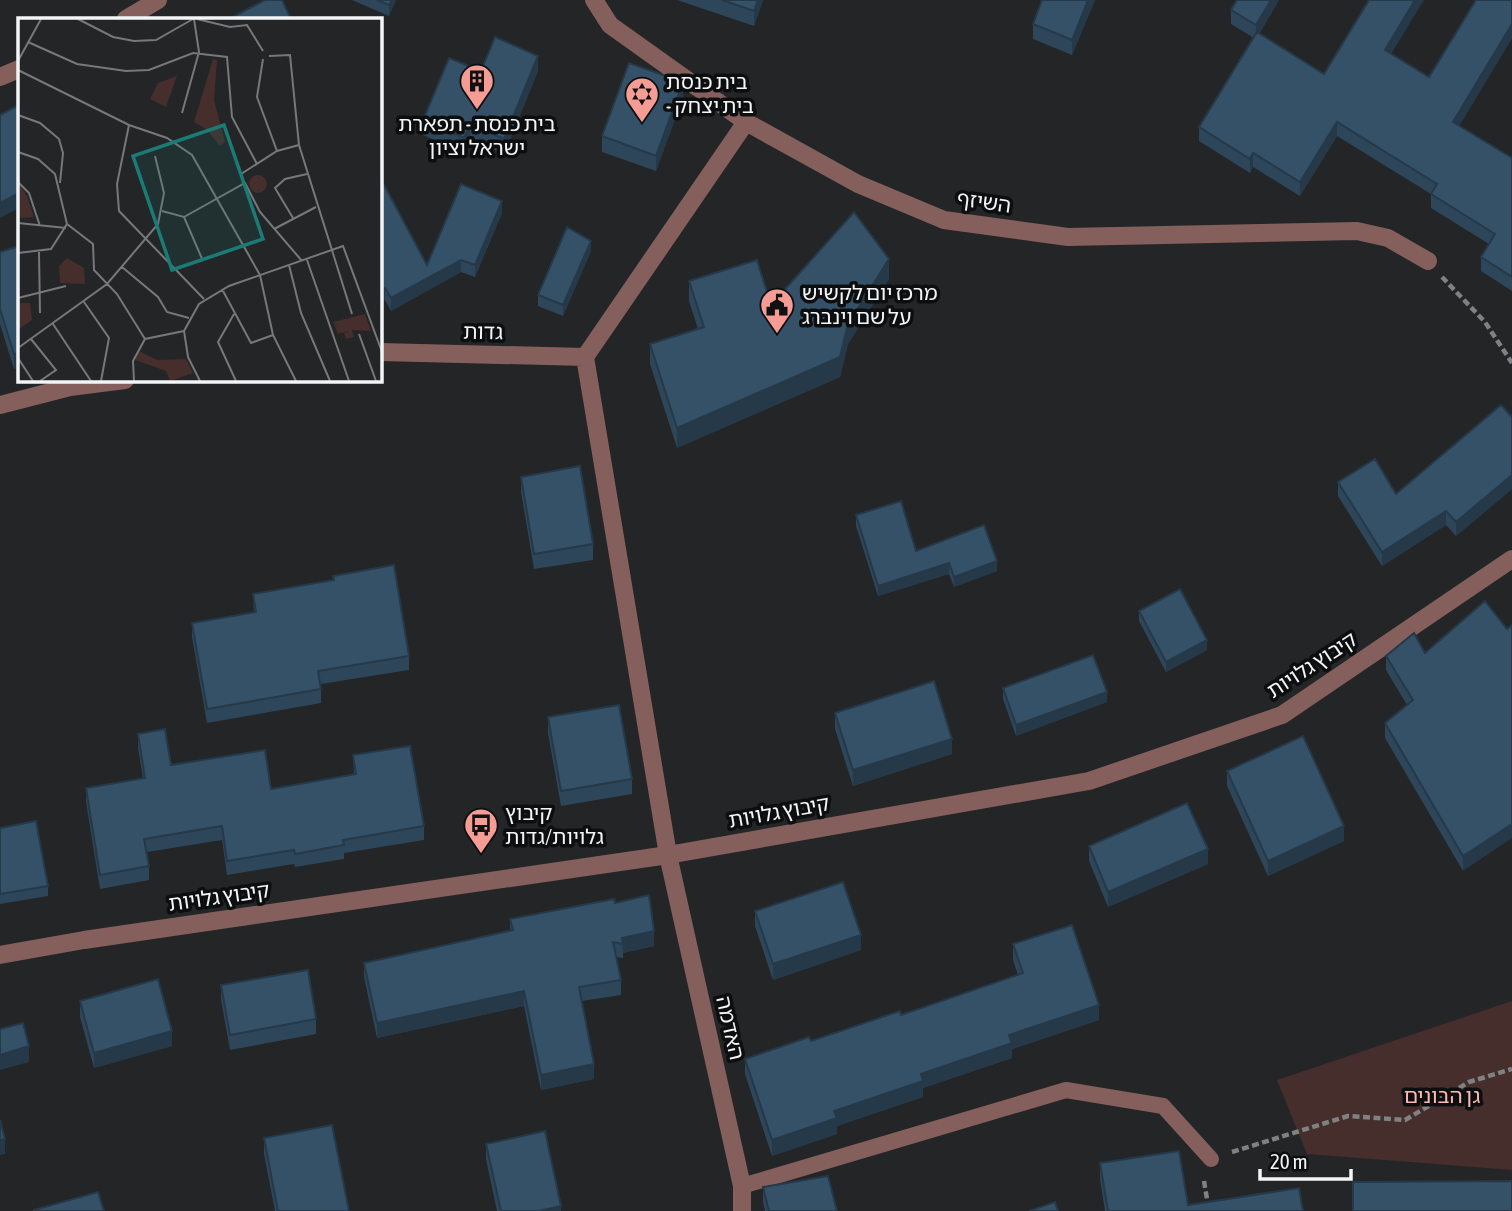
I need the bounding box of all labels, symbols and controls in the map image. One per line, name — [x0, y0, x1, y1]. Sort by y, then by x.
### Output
inset map — [18, 18, 382, 382]
building icon: בית כנסת - תפארת ישראל וציון — [458, 62, 496, 111]
place label: בית כנסת - בית יצחק — [666, 69, 754, 117]
synagogue icon: בית כנסת - בית יצחק — [623, 75, 661, 124]
place label: בית כנסת - תפארת ישראל וציון — [398, 111, 556, 159]
street label: השיזף — [955, 185, 1013, 217]
place label: מרכז יום לקשיש על שם וינברג — [802, 280, 938, 328]
public building icon: מרכז יום לקשיש על שם וינברג — [758, 286, 796, 335]
street label: גדות — [463, 319, 503, 343]
street label: קיבוץ גלויות — [1262, 626, 1361, 702]
street label: קיבוץ גלויות — [727, 790, 831, 832]
place label: קיבוץ גלויות/גדות — [505, 800, 604, 848]
bus stop icon: קיבוץ גלויות/גדות — [462, 806, 500, 855]
street label: קיבוץ גלויות — [167, 877, 271, 915]
street label: האדמה — [712, 994, 750, 1062]
park label: גן הבונים — [1404, 1083, 1481, 1107]
scale bar — [1260, 1138, 1351, 1182]
text: 20 m — [1270, 1149, 1308, 1173]

